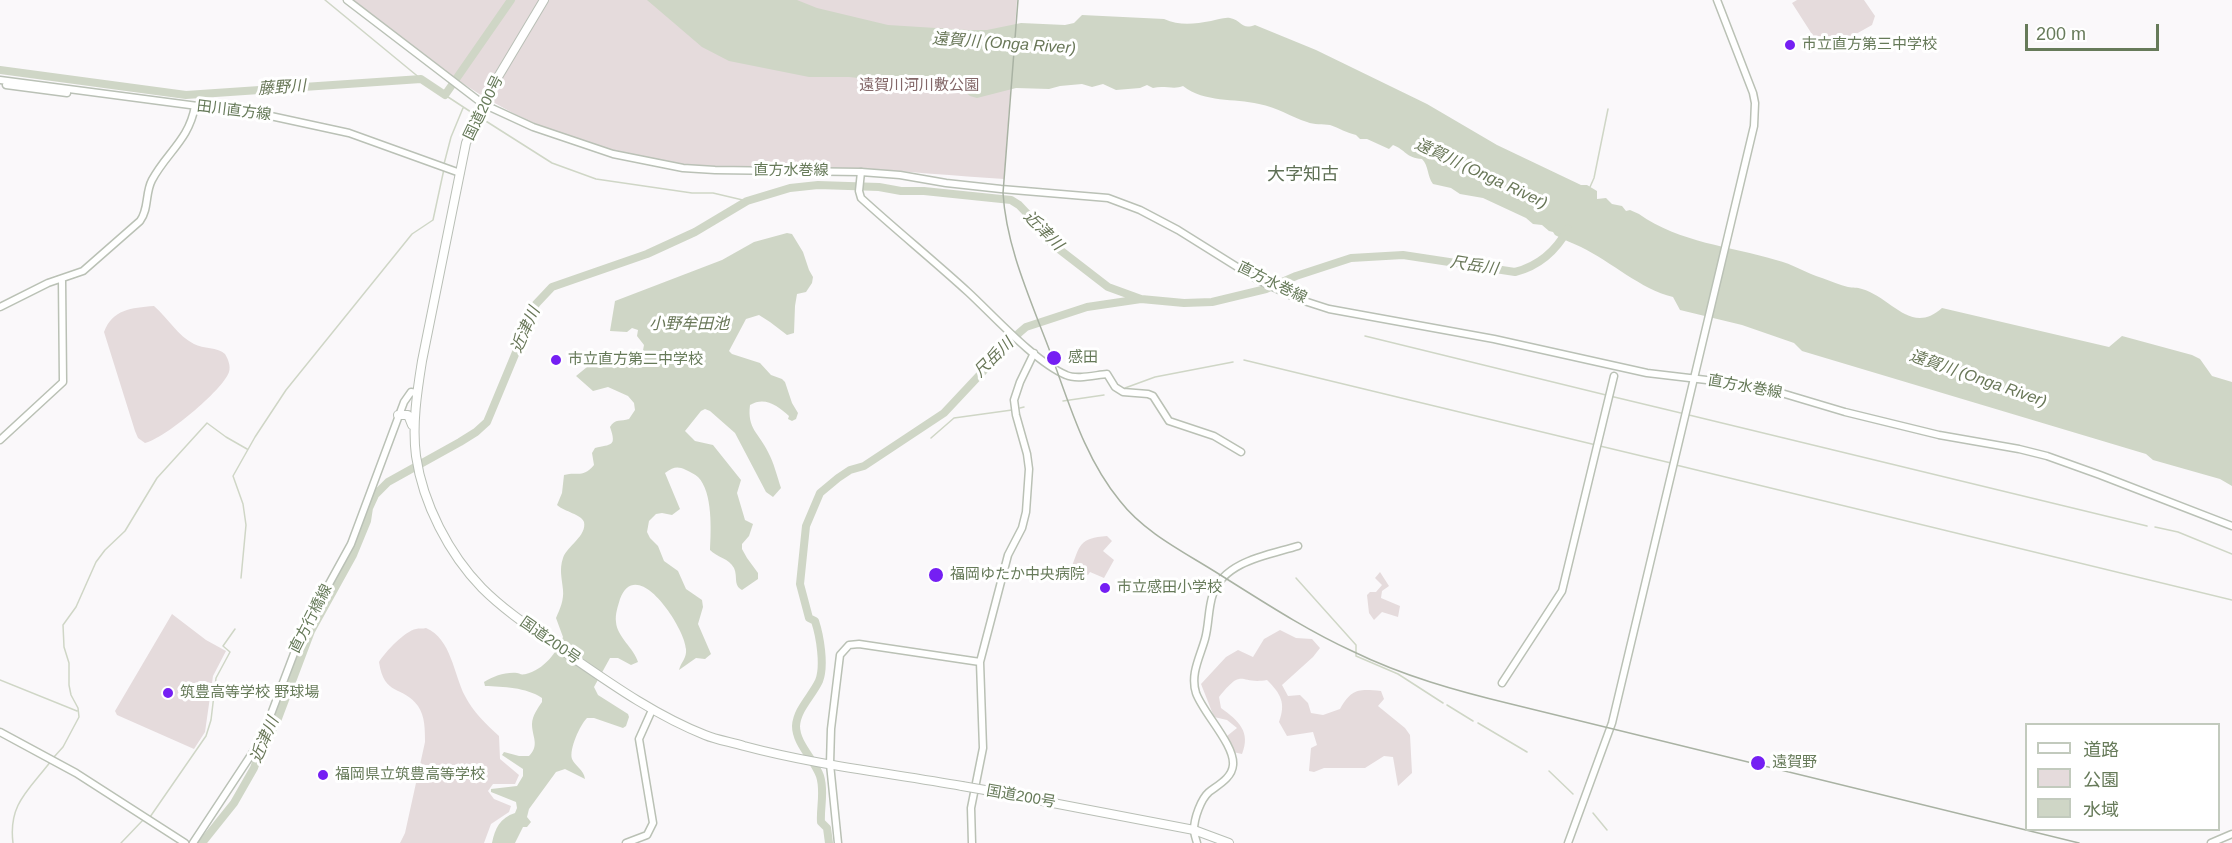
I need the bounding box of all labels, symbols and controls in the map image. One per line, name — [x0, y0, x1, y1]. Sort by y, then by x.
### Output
scale bar — [2028, 12, 2162, 50]
text: 200 m — [2036, 24, 2086, 44]
water label: 遠賀川 (Onga River) — [931, 29, 1077, 59]
place label: 市立直方第三中学校 — [1802, 36, 1937, 54]
marker: 市立直方第三中学校 — [1783, 38, 1797, 52]
street label: 国道200号 — [461, 73, 507, 143]
water label: 藤野川 — [257, 77, 307, 99]
park label: 遠賀川河川敷公園 — [859, 77, 979, 95]
street label: 田川直方線 — [196, 97, 272, 125]
water label: 遠賀川 (Onga River) — [1412, 135, 1550, 213]
street label: 直方水巻線 — [754, 162, 828, 180]
district label: 大字知古 — [1267, 164, 1339, 186]
water label: 近津川 — [1019, 207, 1067, 255]
water label: 尺岳川 — [1449, 253, 1499, 279]
street label: 直方水巻線 — [1234, 258, 1310, 308]
water label: 近津川 — [507, 304, 545, 356]
water label: 小野牟田池 — [649, 315, 729, 335]
water label: 尺岳川 — [970, 334, 1018, 382]
water label: 遠賀川 (Onga River) — [1907, 346, 2049, 412]
marker: 感田 — [1045, 349, 1063, 367]
place label: 感田 — [1068, 349, 1098, 367]
place label: 市立直方第二中学校 — [568, 351, 703, 369]
marker: 市立直方第二中学校 — [549, 353, 563, 367]
street label: 直方水巻線 — [1707, 372, 1783, 402]
marker: 福岡ゆたか中央病院 — [927, 566, 945, 584]
place label: 福岡ゆたか中央病院 — [950, 566, 1085, 584]
place label: 市立感田小学校 — [1117, 579, 1222, 597]
marker: 市立感田小学校 — [1098, 581, 1112, 595]
street label: 直方行橋線 — [286, 582, 336, 656]
street label: 国道200号 — [516, 614, 584, 668]
place label: 筑豊高等学校 野球場 — [180, 684, 319, 702]
marker: 筑豊高等学校 野球場 — [161, 686, 175, 700]
water label: 近津川 — [247, 714, 283, 766]
legend — [2025, 723, 2220, 831]
text: 道路 — [2083, 740, 2119, 760]
marker: 遠賀野 — [1749, 754, 1767, 772]
place label: 遠賀野 — [1772, 754, 1817, 772]
place label: 福岡県立筑豊高等学校 — [335, 766, 485, 784]
marker: 福岡県立筑豊高等学校 — [316, 768, 330, 782]
text: 公園 — [2083, 770, 2119, 790]
street label: 国道200号 — [985, 782, 1057, 812]
text: 水域 — [2083, 800, 2119, 820]

